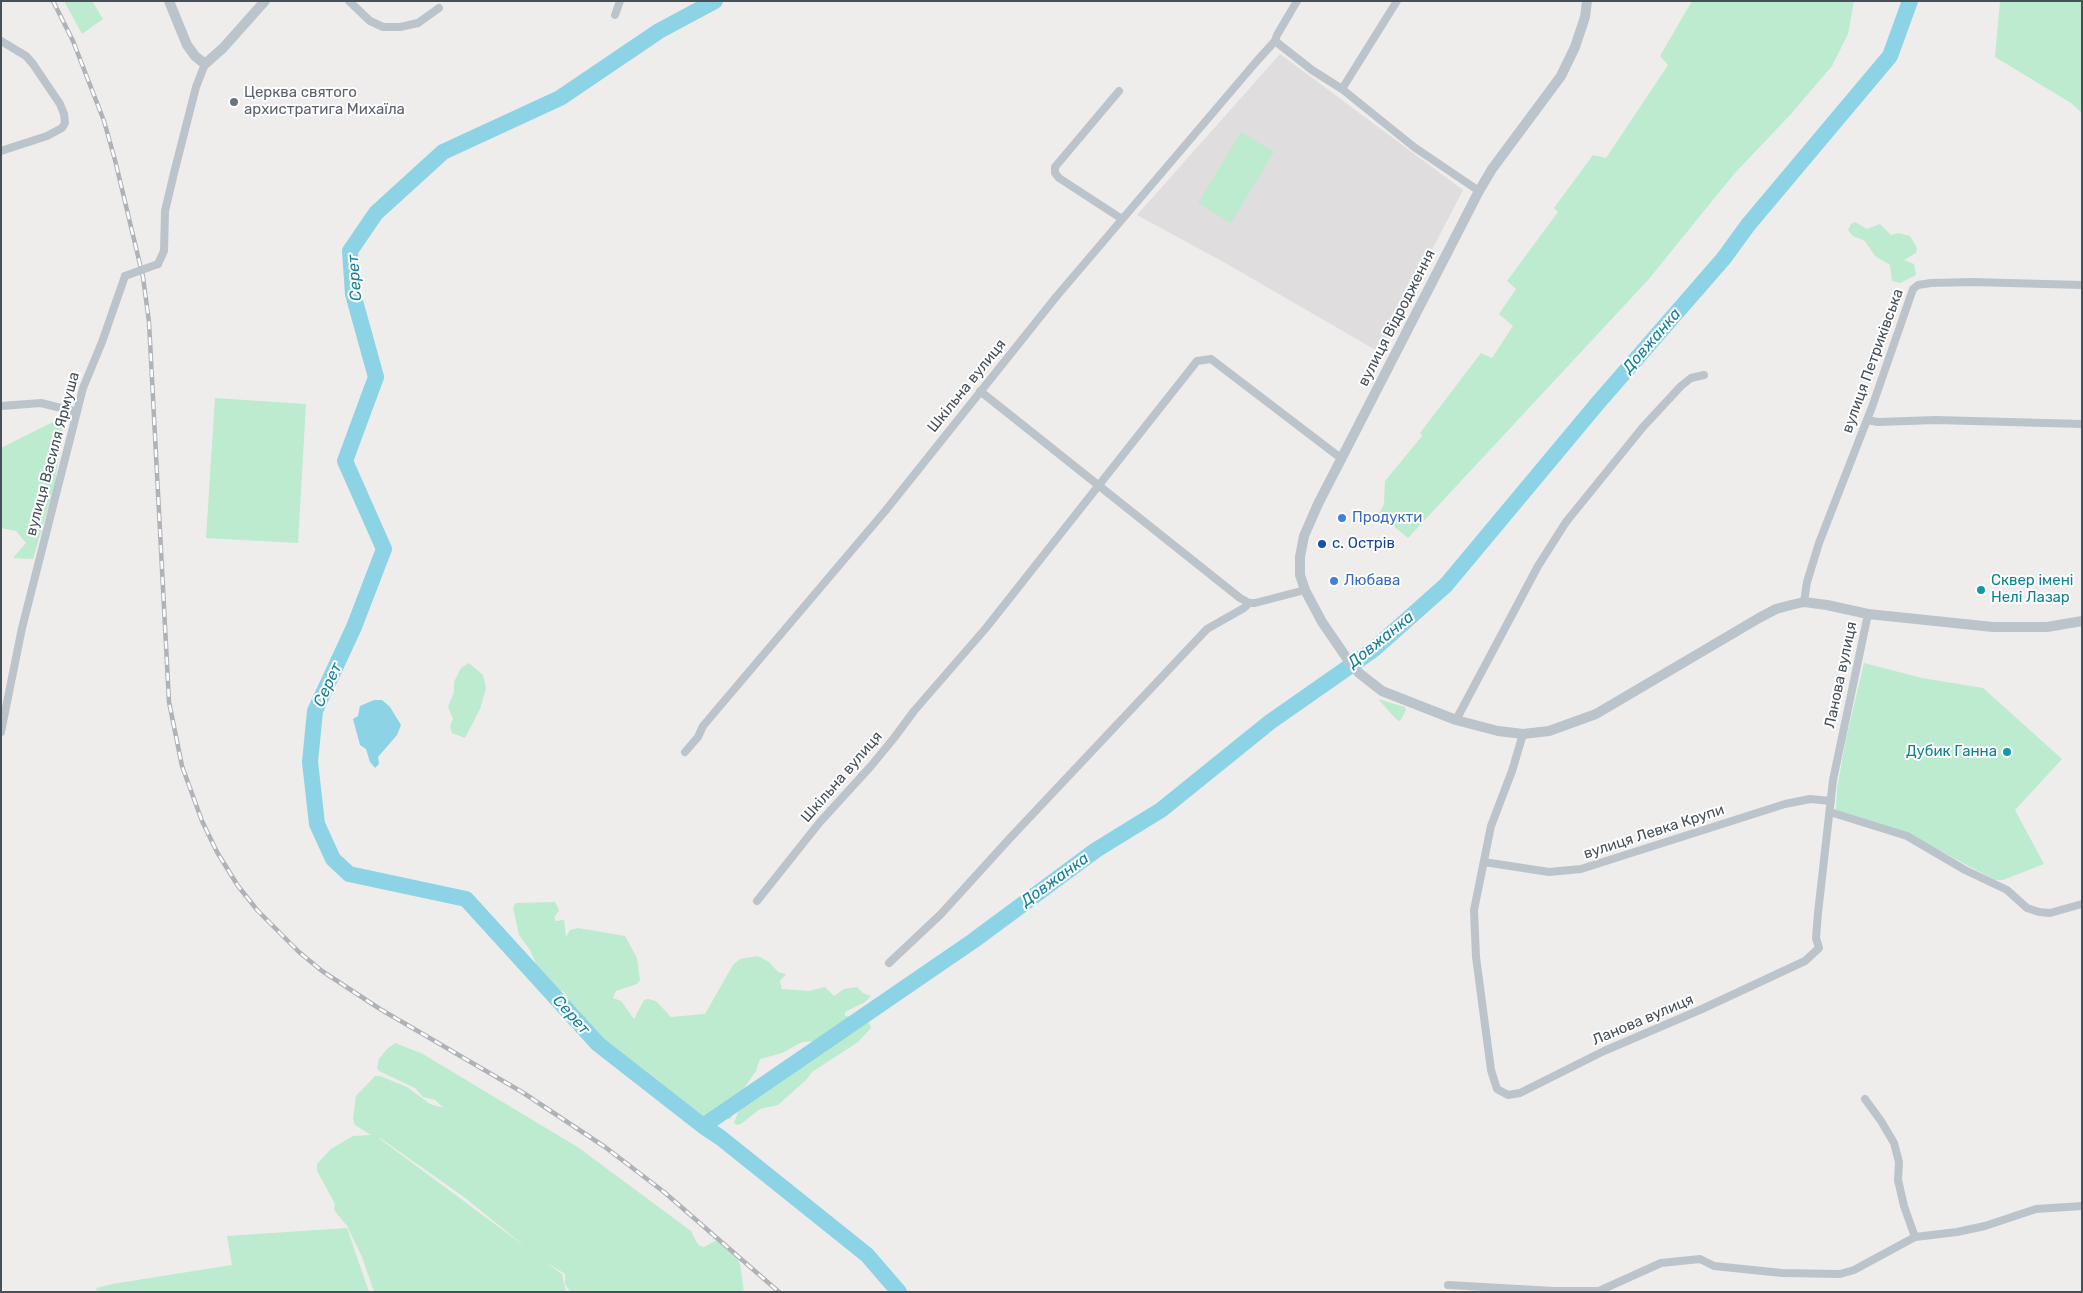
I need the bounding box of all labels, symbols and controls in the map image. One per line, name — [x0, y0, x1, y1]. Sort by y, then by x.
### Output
place label: Церква святого архистратига Михаїла — [244, 84, 405, 119]
marker: Церква святого архистратига Михаїла — [228, 96, 240, 108]
street label: вулиця Відродження — [1355, 247, 1439, 389]
water label: Серет — [344, 254, 366, 302]
street label: вулиця Петриківська — [1839, 286, 1907, 436]
water label: Довжанка — [1619, 305, 1685, 377]
street label: Шкільна вулиця — [924, 336, 1010, 436]
street label: вулиця Василя Ярмуша — [22, 370, 84, 538]
place label: Продукти — [1352, 509, 1422, 527]
marker: Продукти — [1336, 512, 1348, 524]
place label: с. Острів — [1332, 535, 1395, 553]
marker: с. Острів — [1316, 538, 1328, 550]
place label: Любава — [1344, 572, 1400, 590]
place label: Сквер імені Нелі Лазар — [1991, 572, 2073, 607]
marker: Любава — [1328, 575, 1340, 587]
marker: Сквер імені Нелі Лазар — [1975, 584, 1987, 596]
water label: Довжанка — [1344, 608, 1418, 672]
street label: Ланова вулиця — [1821, 620, 1861, 730]
water label: Серет — [310, 660, 346, 710]
street label: Шкільна вулиця — [798, 728, 886, 826]
place label: Дубик Ганна — [1906, 743, 1997, 761]
marker: Дубик Ганна — [2001, 746, 2013, 758]
street label: вулиця Левка Крупи — [1581, 801, 1727, 863]
water label: Довжанка — [1017, 849, 1093, 911]
water label: Серет — [548, 991, 594, 1039]
street label: Ланова вулиця — [1590, 991, 1696, 1049]

